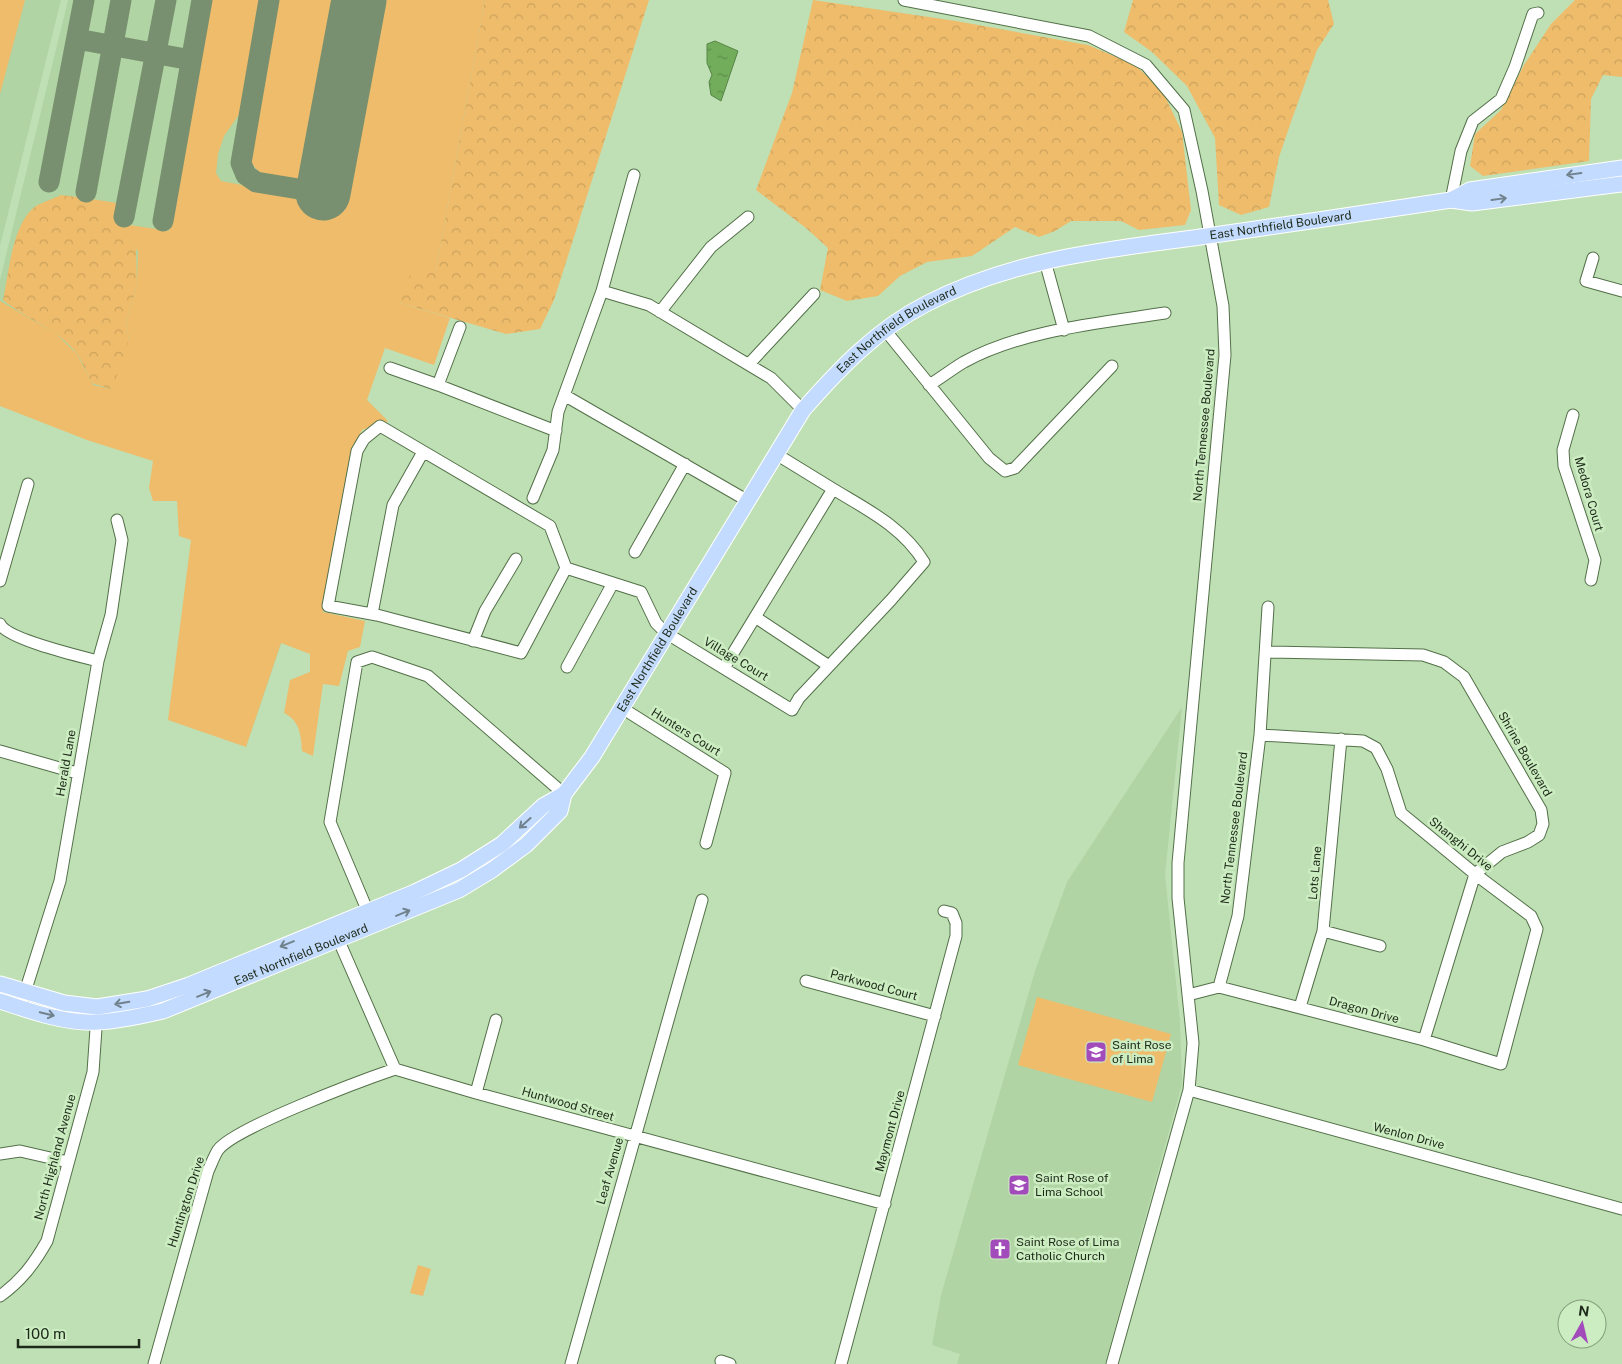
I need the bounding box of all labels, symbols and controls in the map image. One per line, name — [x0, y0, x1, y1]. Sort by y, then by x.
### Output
one-way arrow — [1566, 170, 1582, 180]
one-way arrow — [1491, 194, 1507, 204]
street label: East Northfield Boulevard — [1209, 208, 1353, 243]
street label: East Northfield Boulevard — [834, 284, 959, 376]
street label: North Tennessee Boulevard — [1190, 348, 1218, 502]
street label: Medora Court — [1572, 455, 1606, 533]
street label: East Northfield Boulevard — [614, 585, 701, 715]
street label: Village Court — [701, 634, 771, 684]
street label: Hunters Court — [649, 705, 724, 759]
street label: Shrine Boulevard — [1495, 709, 1555, 799]
street label: Herald Lane — [53, 728, 79, 797]
street label: North Tennessee Boulevard — [1218, 751, 1250, 905]
street label: Shanghi Drive — [1426, 814, 1496, 874]
one-way arrow — [518, 817, 531, 829]
street label: Lots Lane — [1306, 845, 1324, 900]
one-way arrow — [395, 907, 410, 917]
street label: East Northfield Boulevard — [232, 921, 370, 988]
one-way arrow — [280, 941, 295, 950]
street label: Parkwood Court — [829, 967, 920, 1003]
one-way arrow — [196, 989, 211, 998]
street label: Dragon Drive — [1327, 994, 1401, 1026]
one-way arrow — [114, 998, 130, 1008]
one-way arrow — [38, 1010, 54, 1019]
place label: Saint Rose of Lima — [1112, 1038, 1172, 1066]
school or university icon: Saint Rose of Lima — [1084, 1040, 1108, 1064]
street label: Huntwood Street — [520, 1084, 616, 1124]
street label: Maymont Drive — [872, 1089, 908, 1173]
street label: North Highland Avenue — [31, 1092, 79, 1221]
street label: Wenlon Drive — [1372, 1120, 1446, 1152]
street label: Leaf Avenue — [594, 1136, 626, 1206]
street label: Huntington Drive — [165, 1155, 207, 1249]
place label: Saint Rose of Lima School — [1035, 1171, 1109, 1199]
school or university icon: Saint Rose of Lima School — [1007, 1173, 1031, 1197]
place label: Saint Rose of Lima Catholic Church — [1016, 1235, 1119, 1263]
church icon: Saint Rose of Lima Catholic Church — [988, 1237, 1012, 1261]
north arrow — [1557, 1299, 1607, 1349]
text: N — [1577, 1302, 1590, 1320]
scale bar — [18, 1316, 139, 1348]
text: 100 m — [25, 1325, 66, 1342]

